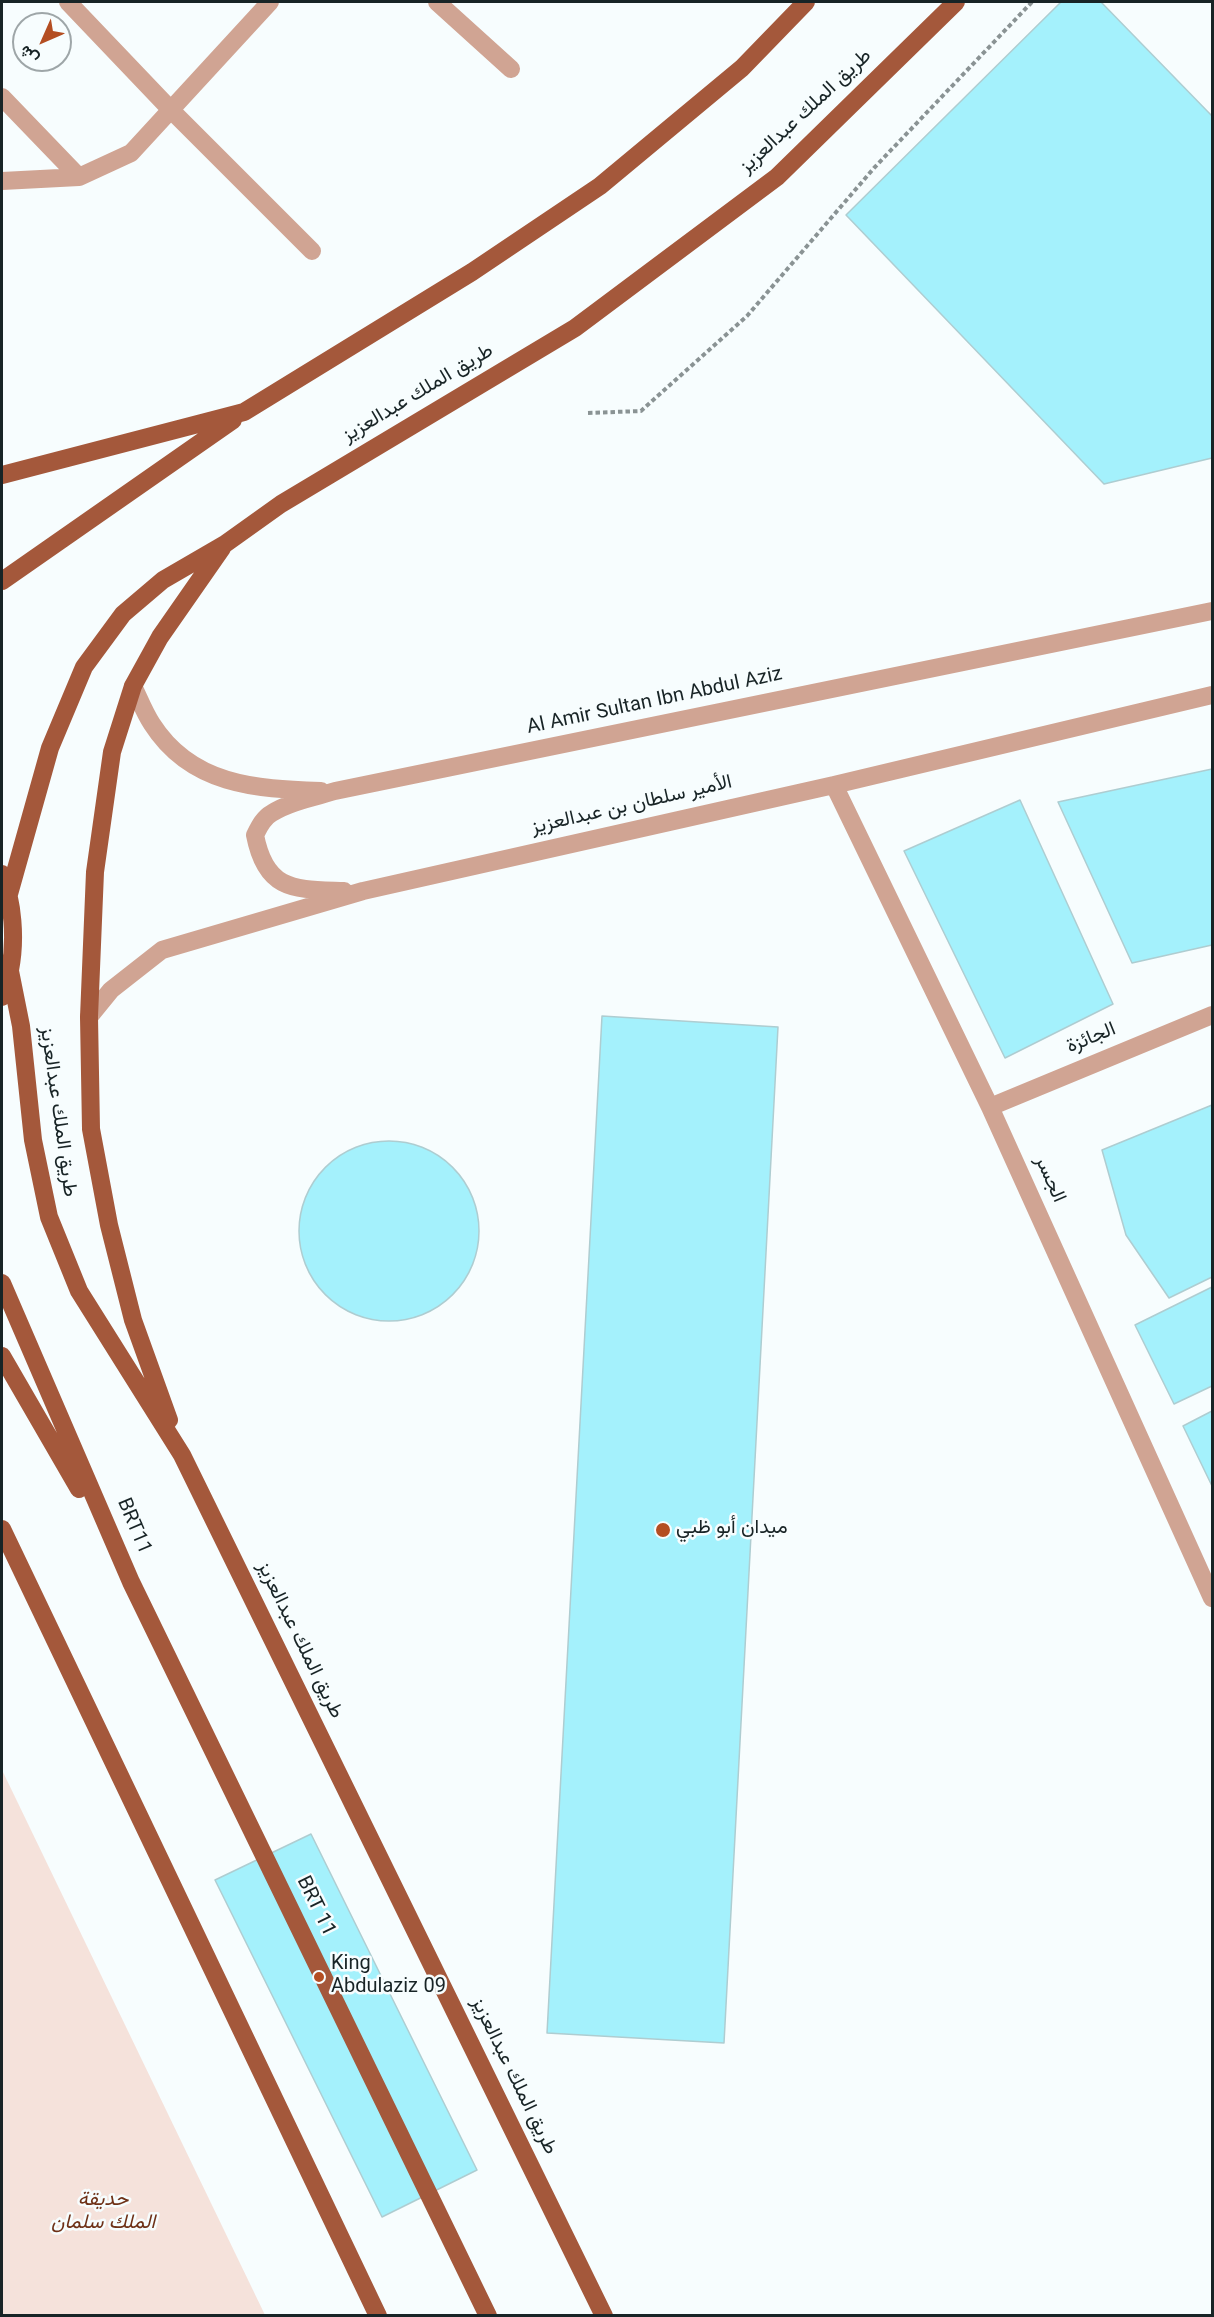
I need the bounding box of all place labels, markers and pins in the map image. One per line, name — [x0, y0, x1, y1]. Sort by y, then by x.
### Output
place label: ميدان أبو ظبي — [676, 1518, 788, 1542]
marker: ميدان أبو ظبي — [654, 1521, 672, 1539]
place label: King Abdulaziz 09 — [331, 1954, 446, 2001]
marker: King Abdulaziz 09 — [312, 1970, 326, 1984]

